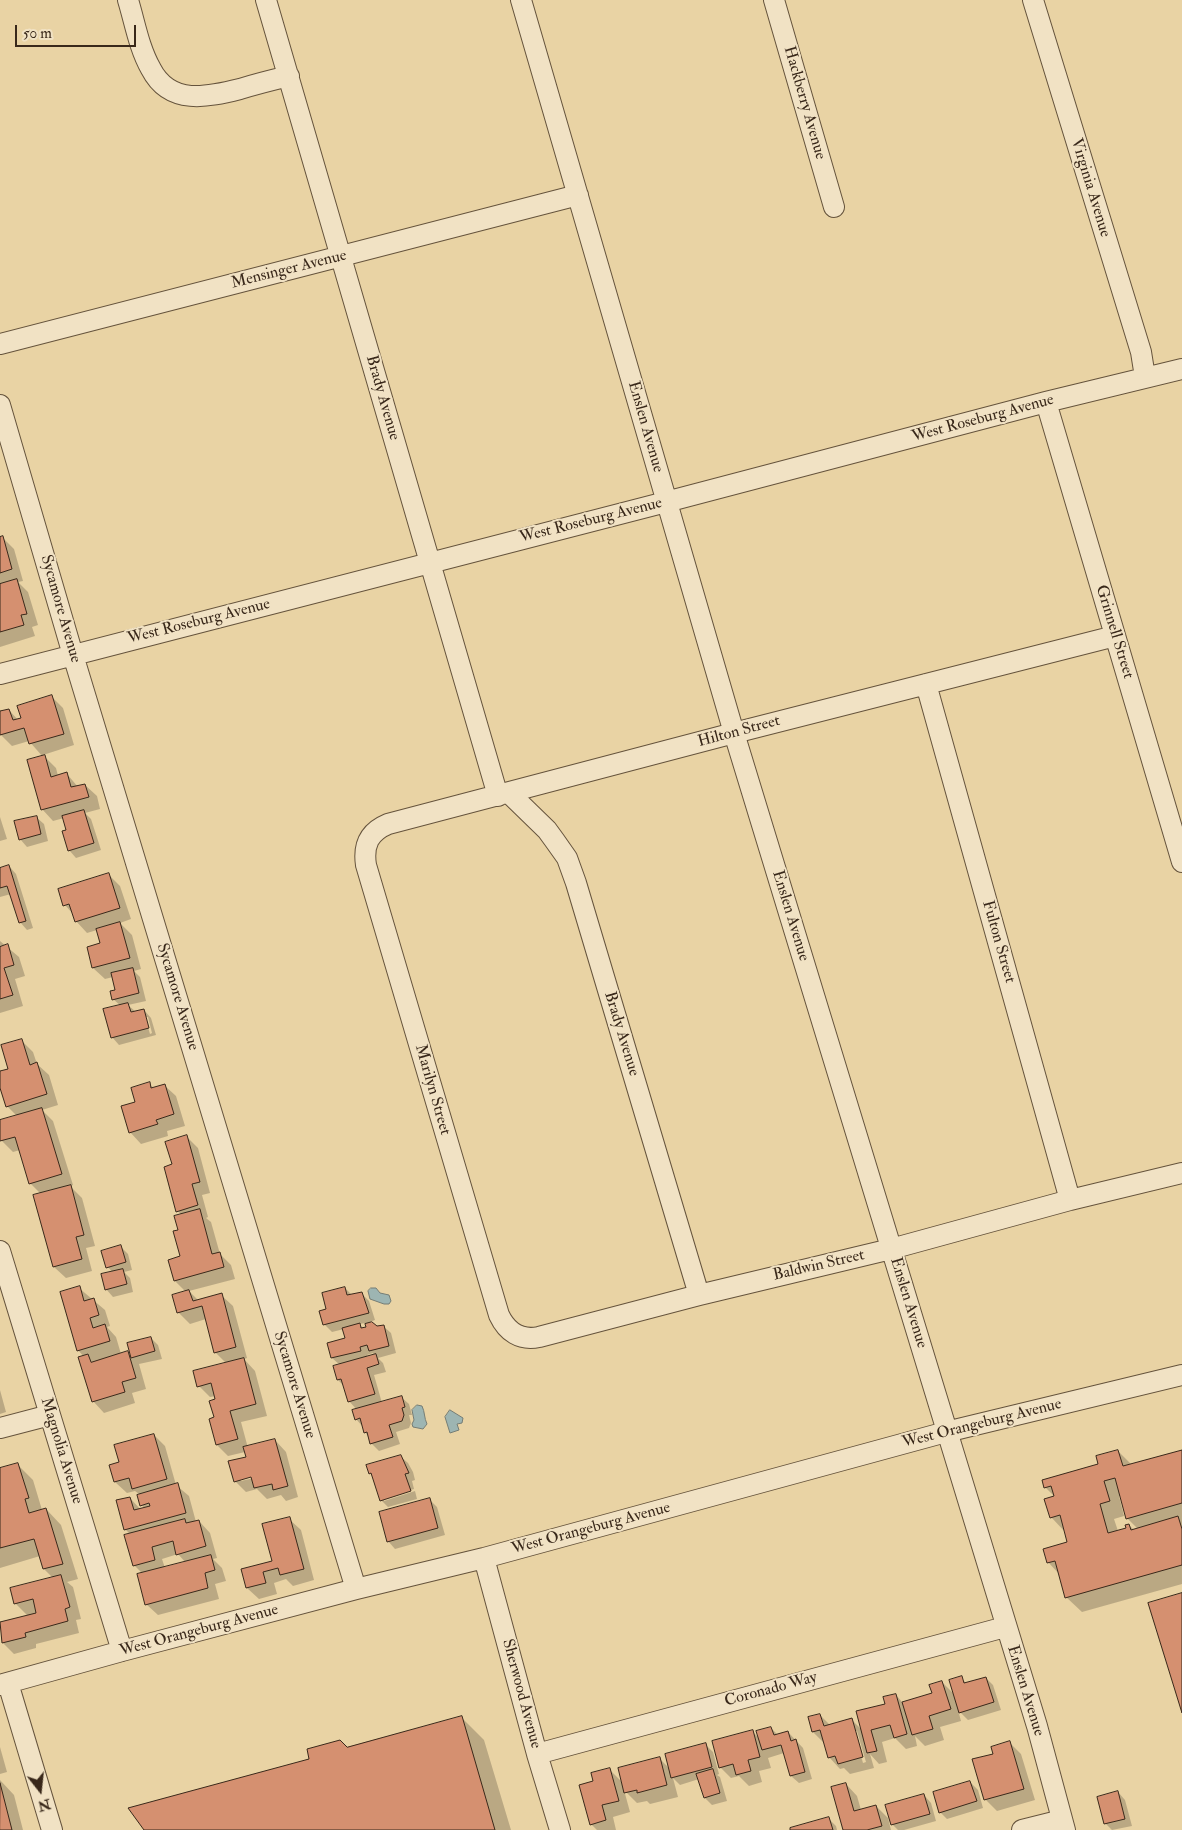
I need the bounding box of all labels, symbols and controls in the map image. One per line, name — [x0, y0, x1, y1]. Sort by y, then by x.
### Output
scale bar — [18, 15, 139, 47]
text: 50 m — [23, 24, 52, 43]
street label: Hackberry Avenue — [779, 44, 829, 162]
street label: Virginia Avenue — [1066, 136, 1114, 240]
street label: Mensinger Avenue — [229, 246, 349, 294]
street label: Brady Avenue — [361, 353, 403, 443]
street label: Enslen Avenue — [623, 379, 667, 475]
street label: West Roseburg Avenue — [910, 391, 1056, 447]
street label: West Roseburg Avenue — [518, 494, 664, 548]
street label: Sycamore Avenue — [35, 553, 85, 665]
street label: Grinnell Street — [1091, 583, 1137, 681]
street label: West Roseburg Avenue — [126, 595, 272, 649]
street label: Hilton Street — [696, 712, 782, 752]
street label: Enslen Avenue — [767, 868, 813, 964]
street label: Fulton Street — [977, 899, 1019, 985]
street label: Sycamore Avenue — [152, 941, 202, 1053]
street label: Brady Avenue — [599, 989, 643, 1079]
street label: Marilyn Street — [410, 1042, 454, 1138]
street label: Baldwin Street — [771, 1246, 867, 1286]
street label: Enslen Avenue — [885, 1255, 931, 1351]
street label: Sycamore Avenue — [269, 1329, 319, 1441]
street label: Magnolia Avenue — [36, 1395, 86, 1507]
street label: West Orangeburg Avenue — [900, 1395, 1064, 1453]
street label: West Orangeburg Avenue — [510, 1499, 672, 1559]
street label: West Orangeburg Avenue — [118, 1601, 280, 1661]
street label: Sherwood Avenue — [497, 1637, 545, 1751]
street label: Enslen Avenue — [1002, 1643, 1048, 1739]
street label: Coronado Way — [723, 1668, 819, 1712]
north arrow — [15, 1765, 65, 1815]
text: N — [36, 1795, 53, 1815]

